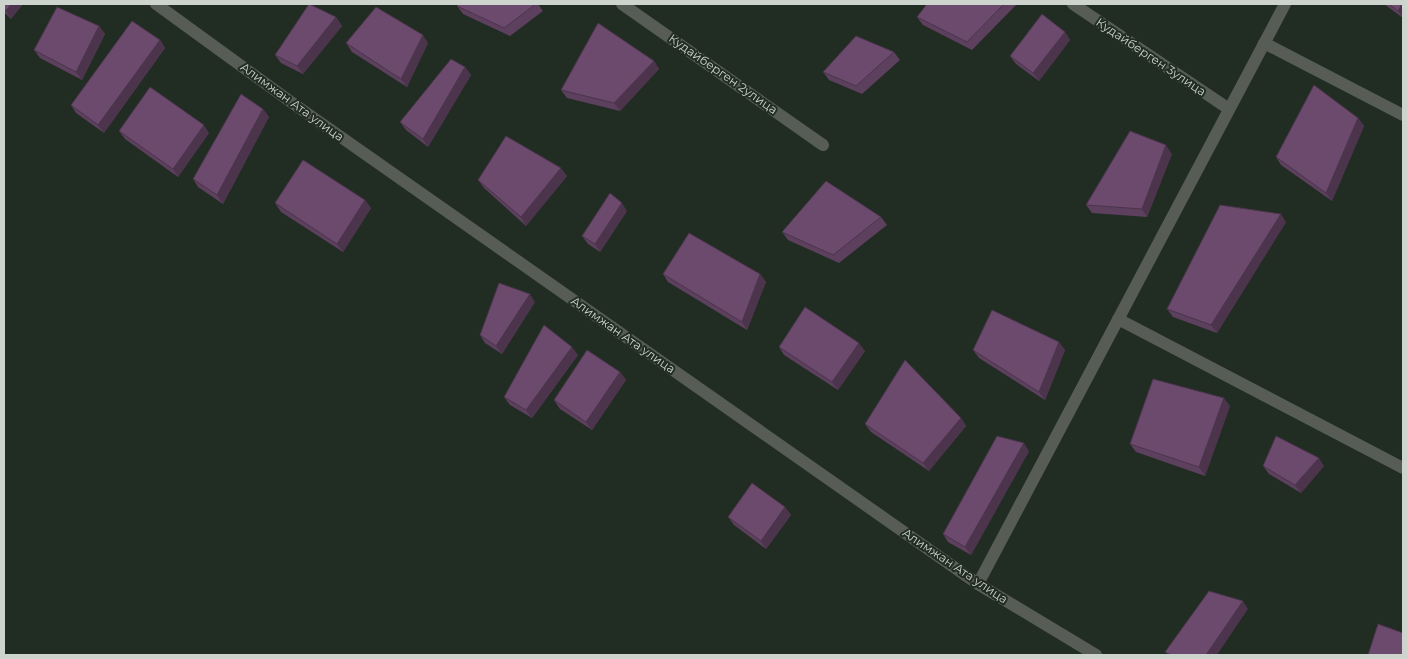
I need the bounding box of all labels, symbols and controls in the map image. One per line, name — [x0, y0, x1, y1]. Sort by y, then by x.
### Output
street label: Кудайберген 3улица — [1093, 14, 1209, 99]
street label: Кудайберген 2улица — [666, 30, 781, 117]
street label: Алимжан Ата улица — [238, 59, 347, 144]
street label: Алимжан Ата улица — [568, 293, 678, 376]
street label: Алимжан Ата улица — [900, 525, 1011, 606]

